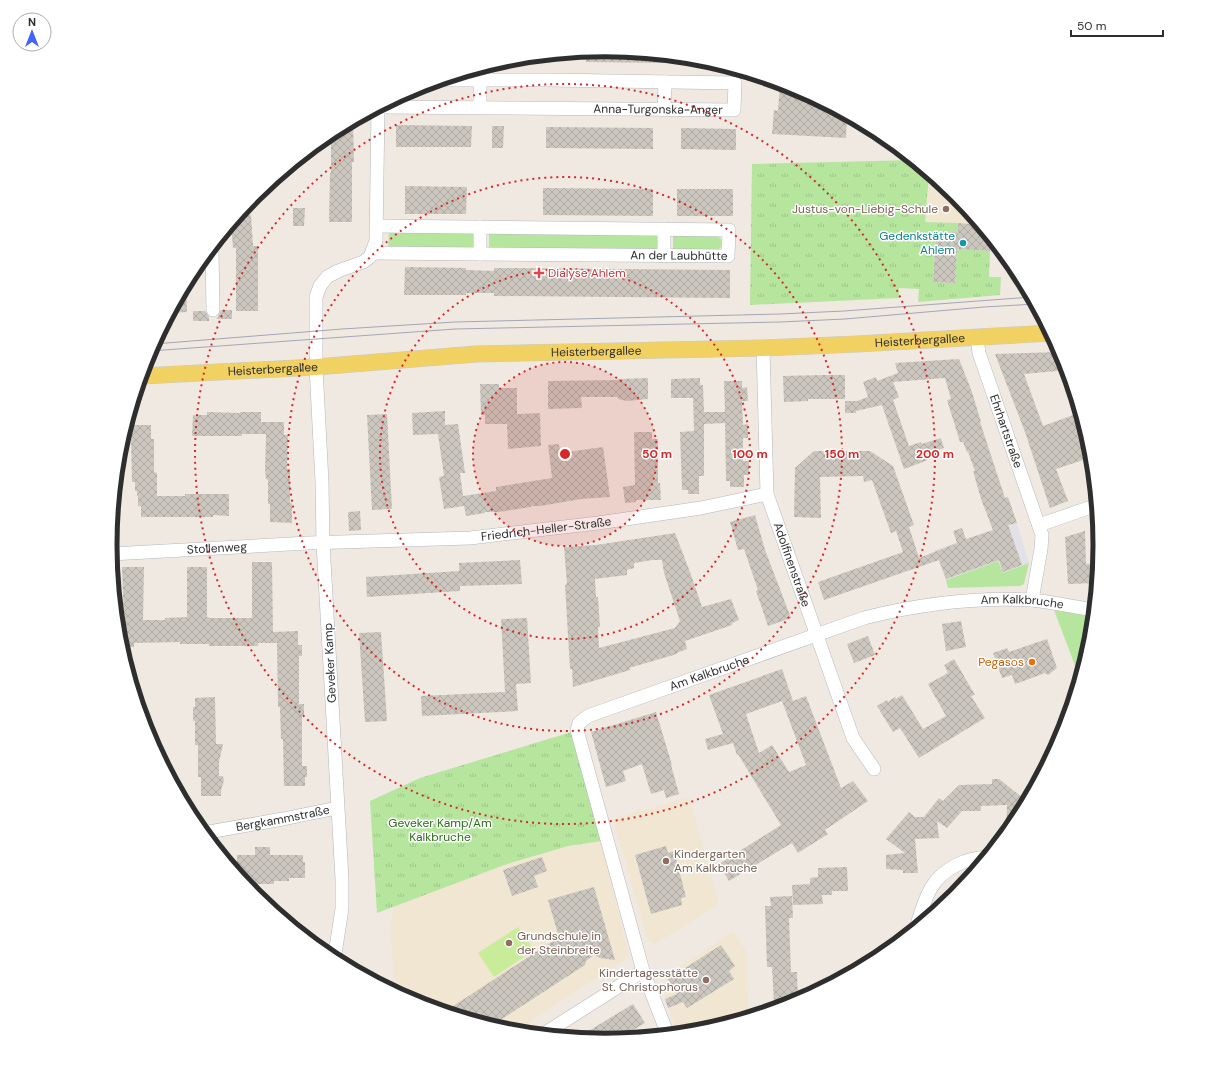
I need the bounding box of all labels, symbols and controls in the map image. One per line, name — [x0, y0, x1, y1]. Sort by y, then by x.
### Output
north arrow — [12, 12, 52, 52]
scale bar — [1071, 12, 1163, 38]
text: N — [28, 15, 36, 29]
text: 50 m — [1077, 18, 1106, 34]
street label: Anna-Turgonska-Anger — [593, 101, 723, 118]
place label: Justus-von-Liebig-Schule — [792, 201, 938, 217]
marker: Justus-von-Liebig-Schule — [941, 204, 951, 214]
place label: Gedenkstätte Ahlem — [879, 228, 955, 258]
marker: Gedenkstätte Ahlem — [958, 238, 968, 248]
street label: An der Laubhütte — [630, 247, 728, 264]
place label: Dialyse Ahlem — [548, 265, 626, 281]
marker: Dialyse Ahlem — [533, 267, 545, 279]
street label: Heisterbergallee — [874, 330, 966, 351]
street label: Heisterbergallee — [551, 343, 642, 360]
street label: Heisterbergallee — [227, 359, 319, 380]
street label: Ehrhartstraße — [986, 392, 1026, 470]
text: 50 m — [642, 446, 672, 462]
text: 100 m — [732, 446, 768, 462]
text: 150 m — [825, 446, 859, 462]
text: 200 m — [916, 446, 954, 462]
centre of rings — [558, 447, 572, 461]
street label: Friedrich-Heller-Straße — [480, 513, 613, 545]
street label: Adolfinenstraße — [770, 520, 814, 609]
street label: Stollenweg — [186, 538, 248, 558]
street label: Am Kalkbruche — [980, 591, 1065, 613]
street label: Geveker Kamp — [320, 623, 340, 703]
street label: Am Kalkbruche — [667, 651, 751, 694]
place label: Pegasos — [978, 654, 1024, 670]
marker: Pegasos — [1027, 657, 1037, 667]
street label: Bergkammstraße — [235, 802, 331, 835]
park label: Geveker Kamp/Am Kalkbruche — [388, 815, 492, 845]
place label: Kindergarten Am Kalkbruche — [674, 846, 757, 876]
marker: Kindergarten Am Kalkbruche — [661, 856, 671, 866]
place label: Grundschule in der Steinbreite — [517, 928, 601, 958]
marker: Grundschule in der Steinbreite — [504, 938, 514, 948]
place label: Kindertagesstätte St. Christophorus — [599, 965, 698, 995]
marker: Kindertagesstätte St. Christophorus — [701, 975, 711, 985]

